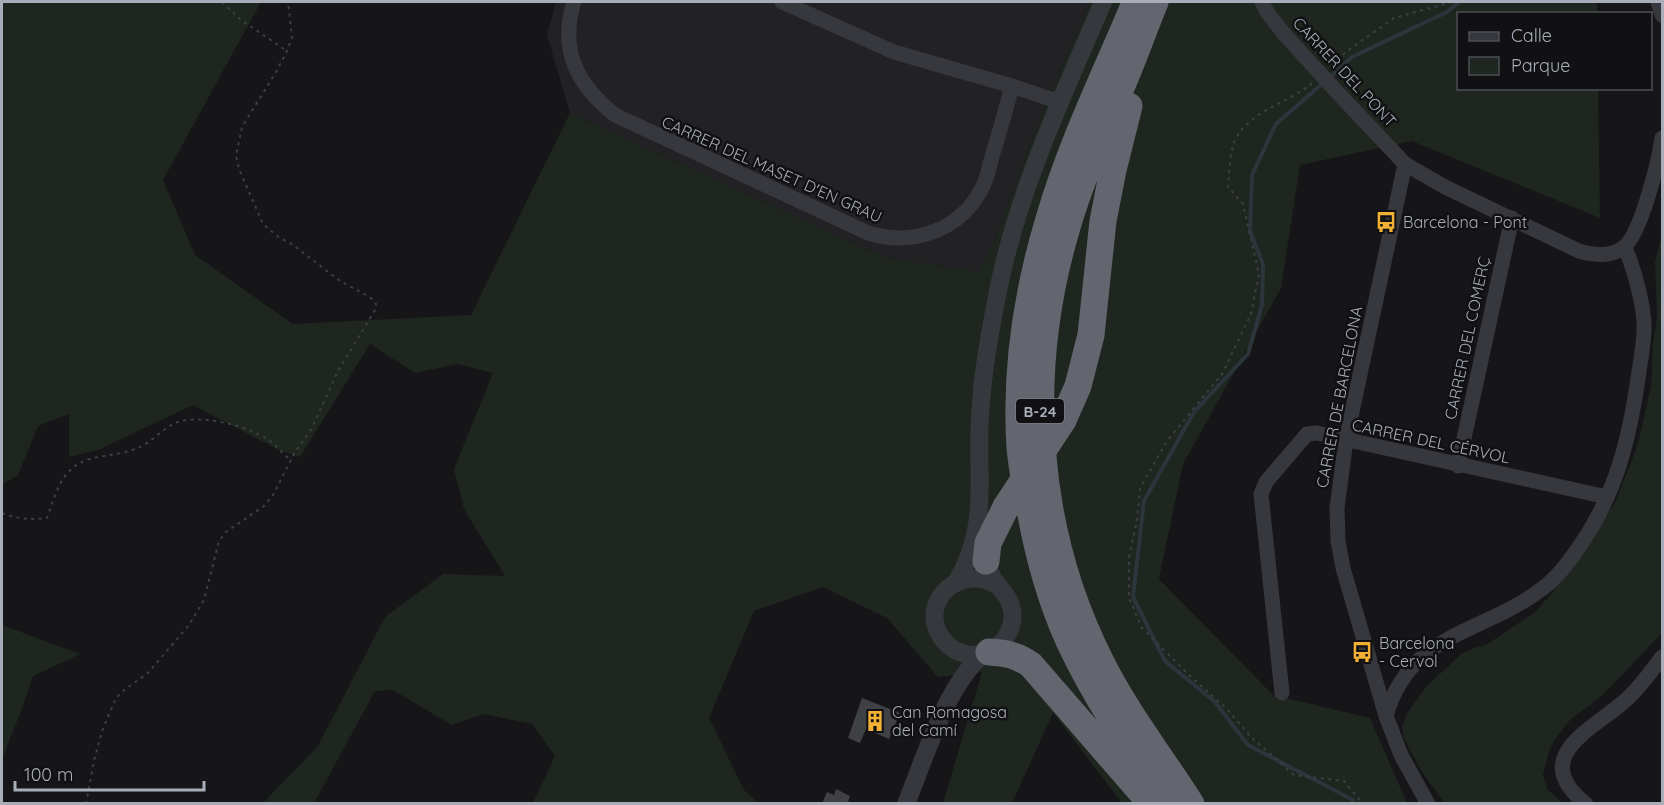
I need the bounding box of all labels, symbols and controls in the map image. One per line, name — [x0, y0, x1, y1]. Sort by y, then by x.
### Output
legend — [1457, 12, 1652, 90]
street label: CARRER DEL PONT — [1289, 13, 1401, 131]
text: Calle — [1511, 24, 1552, 47]
text: Parque — [1511, 54, 1570, 77]
street label: CARRER DEL MASET D'EN GRAU — [659, 111, 885, 227]
bus stop icon: Barcelona - Pont — [1374, 210, 1398, 234]
place label: Barcelona - Pont — [1403, 212, 1527, 232]
street label: CARRER DEL COMERÇ — [1440, 255, 1494, 421]
street label: CARRER DE BARCELONA — [1312, 304, 1366, 490]
road number: B-24 — [1016, 399, 1064, 423]
street label: CARRER DEL CÉRVOL — [1350, 414, 1512, 468]
place label: Barcelona - Cervol — [1379, 633, 1454, 671]
bus stop icon: Barcelona - Cervol — [1350, 640, 1374, 664]
place label: Can Romagosa del Camí — [892, 702, 1007, 740]
building icon: Can Romagosa del Camí — [863, 709, 887, 733]
scale bar — [15, 754, 204, 792]
text: 100 m — [24, 763, 73, 786]

